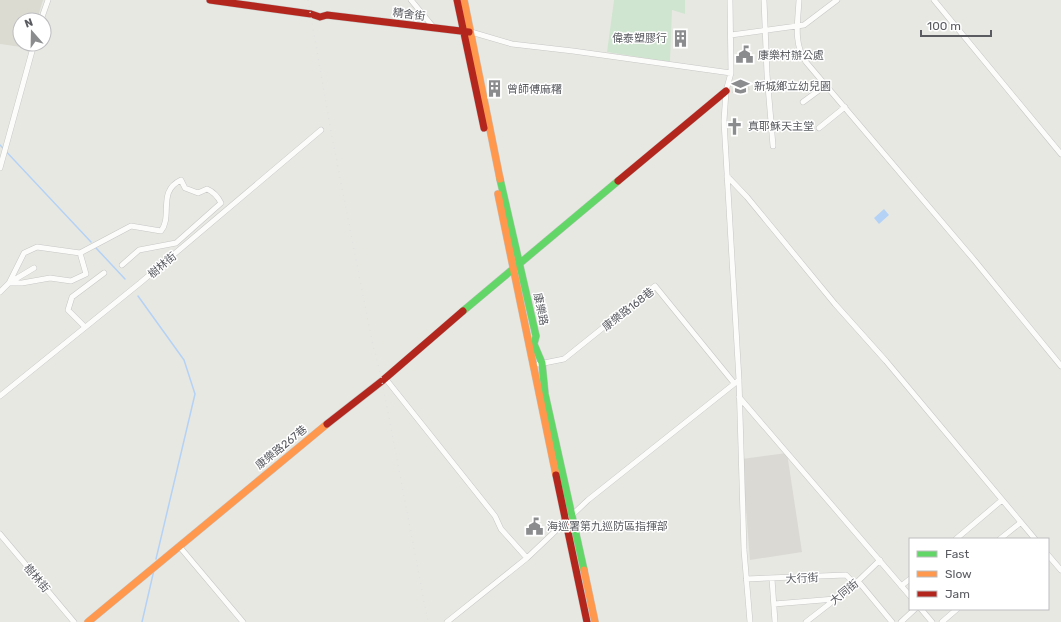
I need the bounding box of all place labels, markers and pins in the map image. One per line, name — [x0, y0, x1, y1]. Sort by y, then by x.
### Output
building icon: 偉泰塑膠行 — [670, 28, 690, 48]
place label: 偉泰塑膠行 — [612, 32, 667, 45]
public building icon: 康樂村辦公處 — [735, 45, 755, 65]
place label: 康樂村辦公處 — [758, 49, 824, 62]
school or university icon: 新城鄉立幼兒園 — [731, 76, 751, 96]
building icon: 曾師傅麻糬 — [484, 79, 504, 99]
place label: 新城鄉立幼兒園 — [754, 80, 831, 93]
place label: 曾師傅麻糬 — [507, 83, 562, 96]
church icon: 真耶穌天主堂 — [725, 116, 745, 136]
place label: 真耶穌天主堂 — [748, 120, 814, 133]
public building icon: 海巡署第九巡防區指揮部 — [524, 516, 544, 536]
place label: 海巡署第九巡防區指揮部 — [547, 520, 668, 533]

